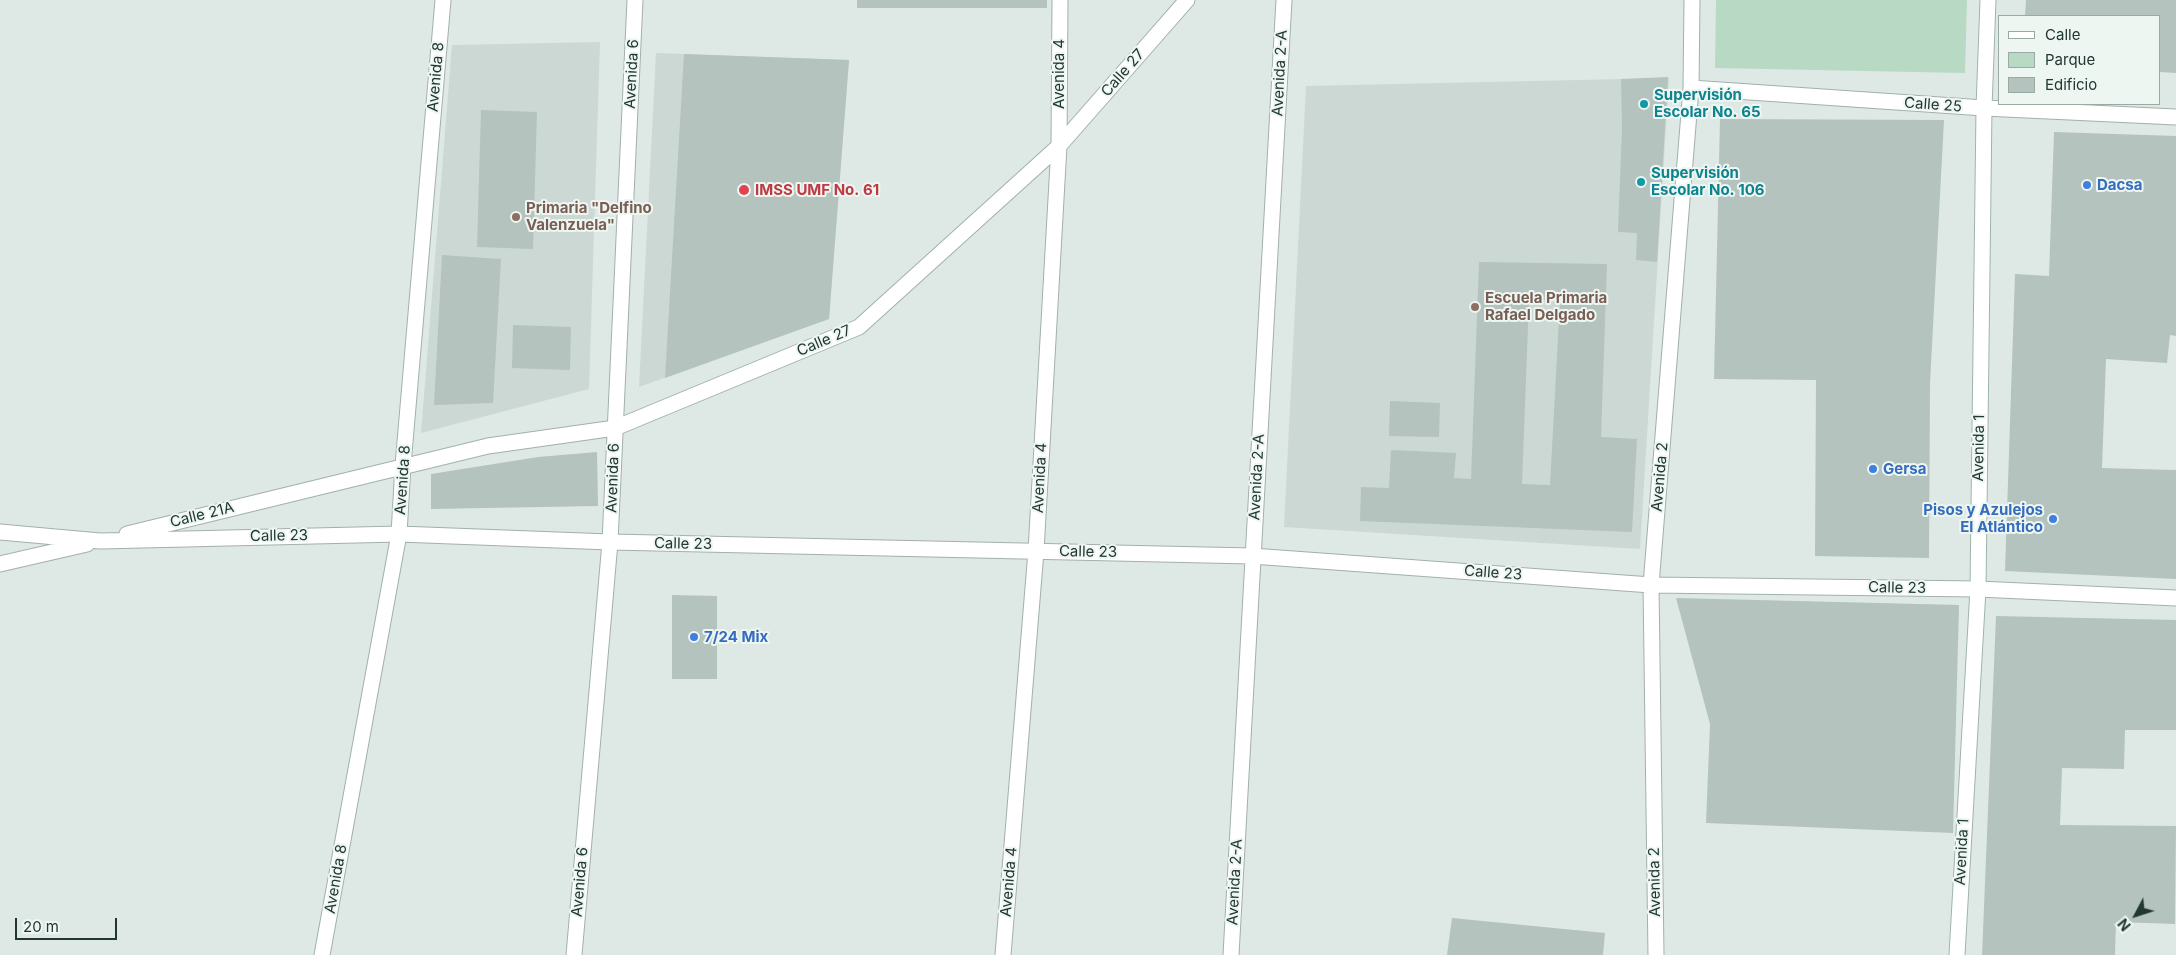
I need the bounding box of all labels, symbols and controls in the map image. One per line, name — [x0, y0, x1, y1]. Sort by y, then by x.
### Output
legend — [1998, 15, 2161, 105]
text: Calle — [2045, 25, 2080, 44]
street label: Avenida 2-A — [1269, 29, 1291, 117]
street label: Avenida 6 — [621, 39, 643, 109]
street label: Avenida 4 — [1050, 39, 1068, 109]
street label: Avenida 8 — [424, 41, 448, 113]
street label: Calle 27 — [1097, 45, 1149, 101]
text: Parque — [2045, 50, 2095, 69]
text: Edificio — [2045, 75, 2097, 94]
place label: Supervisión Escolar No. 65 — [1654, 86, 1760, 121]
street label: Calle 25 — [1904, 94, 1962, 116]
marker: Supervisión Escolar No. 65 — [1638, 98, 1650, 110]
place label: Supervisión Escolar No. 106 — [1651, 164, 1764, 199]
marker: Supervisión Escolar No. 106 — [1635, 176, 1647, 188]
place label: Dacsa — [2097, 176, 2142, 194]
marker: Dacsa — [2081, 179, 2093, 191]
place label: IMSS UMF No. 61 — [755, 181, 879, 199]
marker: IMSS UMF No. 61 — [737, 183, 751, 197]
place label: Primaria "Delfino Valenzuela" — [526, 199, 652, 234]
marker: Primaria "Delfino Valenzuela" — [510, 211, 522, 223]
place label: Escuela Primaria Rafael Delgado — [1485, 289, 1607, 324]
marker: Escuela Primaria Rafael Delgado — [1469, 301, 1481, 313]
street label: Calle 27 — [794, 322, 854, 360]
street label: Avenida 1 — [1969, 415, 1989, 481]
street label: Avenida 2-A — [1246, 433, 1268, 521]
street label: Avenida 4 — [1029, 442, 1051, 514]
street label: Avenida 2 — [1648, 442, 1672, 512]
street label: Avenida 6 — [603, 443, 623, 513]
street label: Avenida 8 — [392, 445, 414, 515]
place label: Gersa — [1883, 460, 1926, 478]
marker: Gersa — [1867, 463, 1879, 475]
street label: Calle 21A — [168, 498, 236, 532]
place label: Pisos y Azulejos El Atlántico — [1923, 501, 2043, 536]
marker: Pisos y Azulejos El Atlántico — [2047, 513, 2059, 525]
street label: Calle 23 — [250, 526, 308, 546]
street label: Calle 23 — [654, 534, 712, 554]
street label: Calle 23 — [1059, 542, 1117, 562]
street label: Calle 23 — [1463, 562, 1523, 584]
street label: Calle 23 — [1868, 578, 1926, 598]
place label: 7/24 Mix — [704, 628, 768, 646]
marker: 7/24 Mix — [688, 631, 700, 643]
street label: Avenida 1 — [1951, 818, 1973, 886]
street label: Avenida 2-A — [1224, 838, 1246, 926]
street label: Avenida 8 — [321, 843, 351, 915]
street label: Avenida 6 — [568, 846, 592, 918]
street label: Avenida 4 — [997, 846, 1021, 918]
street label: Avenida 2 — [1645, 847, 1665, 917]
north arrow — [2111, 890, 2161, 940]
scale bar — [18, 908, 120, 940]
text: N — [2114, 915, 2134, 935]
text: 20 m — [23, 917, 59, 936]

